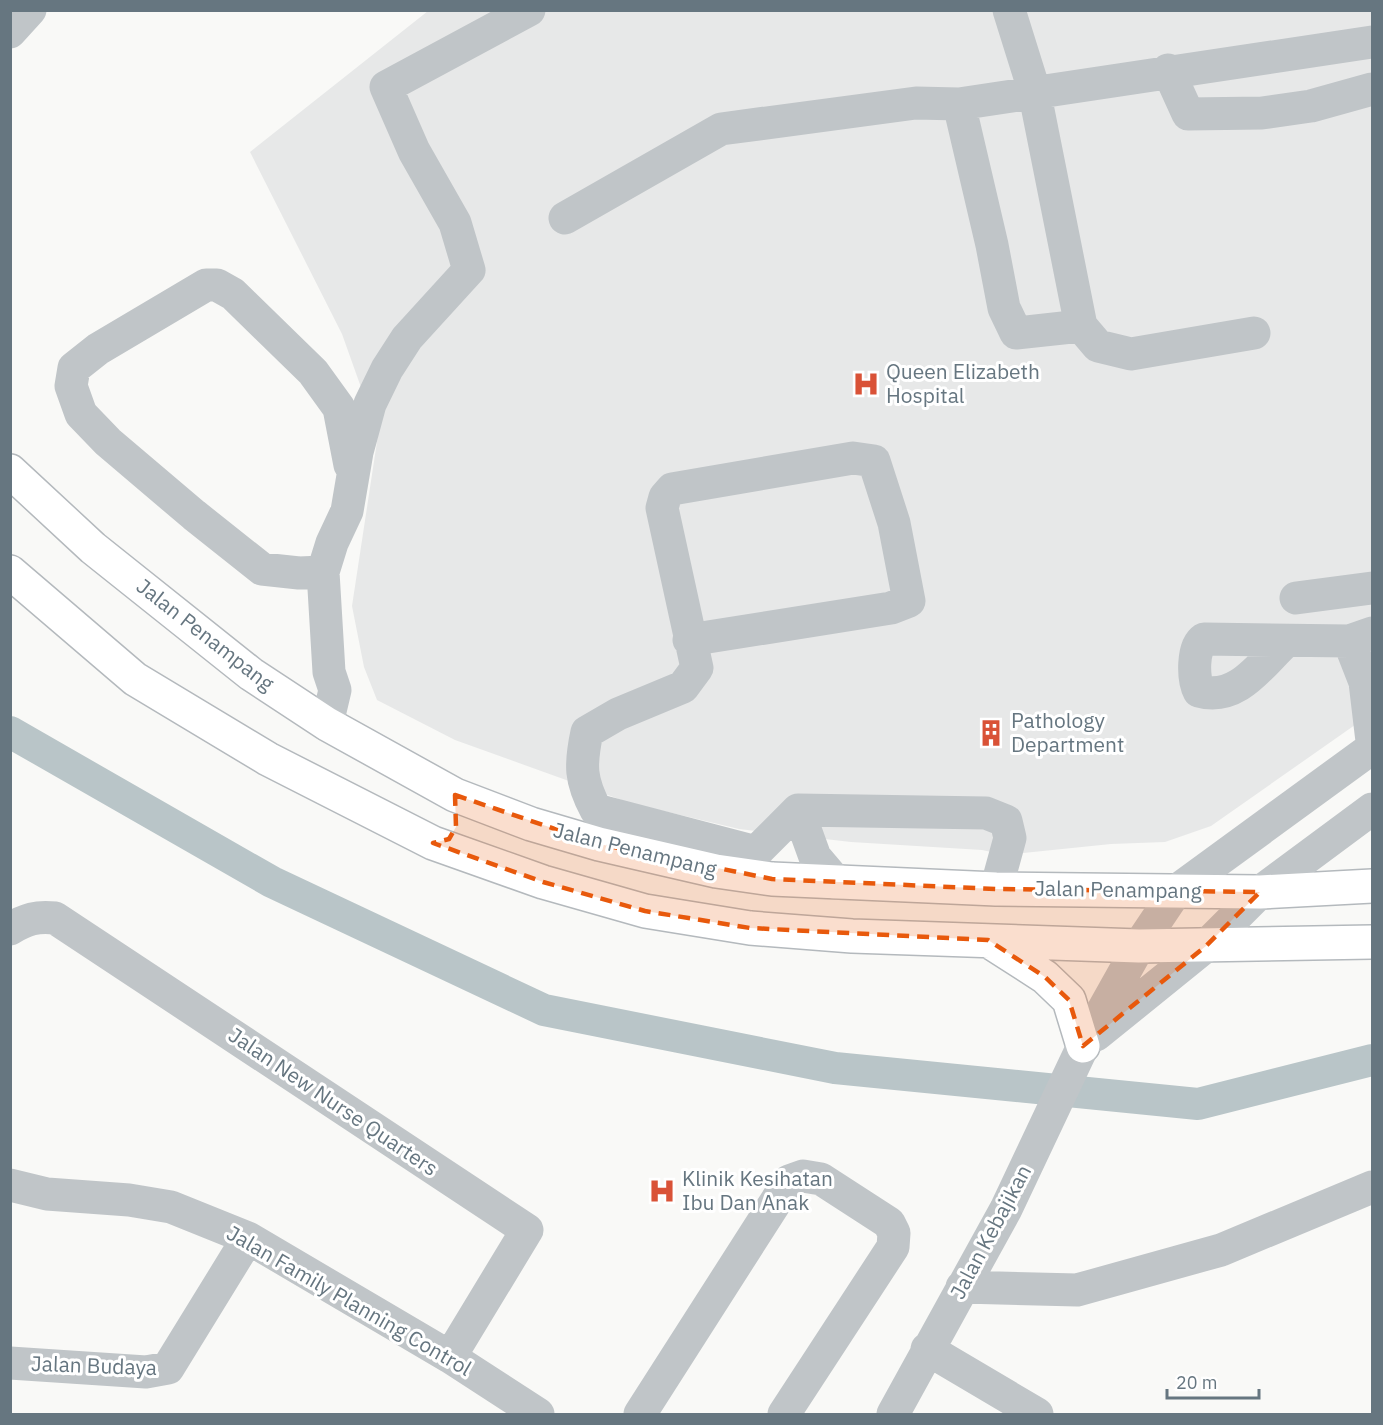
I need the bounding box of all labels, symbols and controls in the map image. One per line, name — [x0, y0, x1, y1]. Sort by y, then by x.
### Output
place label: Queen Elizabeth Hospital — [886, 357, 1040, 409]
hospital icon: Queen Elizabeth Hospital — [851, 369, 881, 399]
street label: Jalan Penampang — [131, 572, 280, 697]
place label: Pathology Department — [1011, 706, 1124, 758]
building icon: Pathology Department — [976, 718, 1006, 748]
street label: Jalan Penampang — [551, 815, 720, 883]
street label: Jalan Penampang — [1034, 874, 1202, 904]
street label: Jalan New Nurse Quarters — [223, 1021, 444, 1182]
street label: Jalan Kebajikan — [943, 1160, 1037, 1303]
place label: Klinik Kesihatan Ibu Dan Anak — [682, 1164, 833, 1216]
hospital icon: Klinik Kesihatan Ibu Dan Anak — [647, 1176, 677, 1206]
street label: Jalan Family Planning Control — [222, 1218, 477, 1382]
street label: Jalan Budaya — [31, 1349, 158, 1381]
scale bar — [1167, 1362, 1258, 1400]
text: 20 m — [1176, 1371, 1218, 1394]

